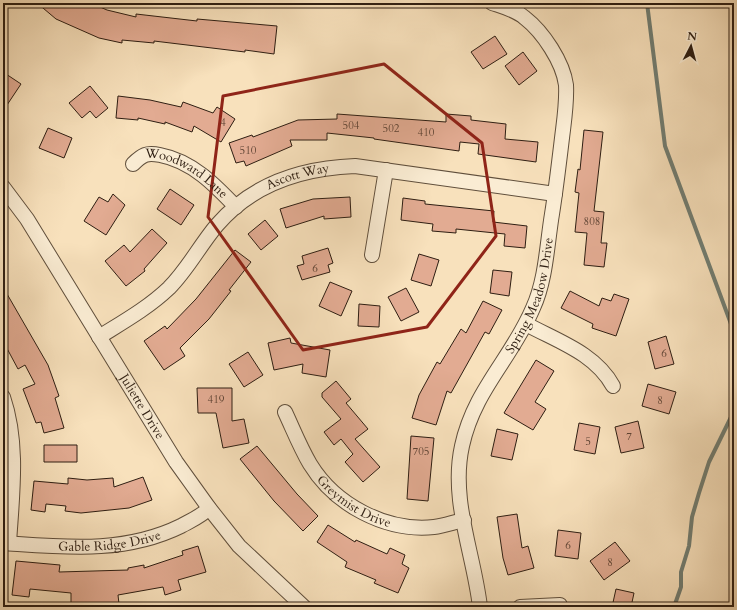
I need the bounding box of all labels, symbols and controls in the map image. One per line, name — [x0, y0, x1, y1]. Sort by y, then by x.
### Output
north arrow — [671, 26, 711, 66]
text: N — [686, 29, 698, 45]
house number: 4 — [220, 115, 226, 130]
house number: 504 — [343, 118, 360, 133]
house number: 502 — [383, 121, 400, 136]
house number: 410 — [418, 125, 435, 140]
house number: 510 — [240, 143, 257, 158]
street label: Woodward Lane — [144, 145, 232, 202]
street label: Ascott Way — [263, 159, 330, 194]
house number: 808 — [584, 214, 600, 229]
street label: Spring Meadow Drive — [501, 236, 558, 357]
house number: 6 — [312, 261, 318, 276]
house number: 6 — [661, 346, 667, 361]
street label: Juliette Drive — [114, 369, 169, 443]
house number: 419 — [208, 392, 225, 407]
house number: 8 — [657, 393, 663, 408]
house number: 7 — [626, 429, 632, 444]
house number: 5 — [585, 434, 591, 449]
house number: 705 — [413, 444, 429, 459]
street label: Greymist Drive — [313, 471, 393, 532]
street label: Gable Ridge Drive — [58, 526, 163, 556]
house number: 6 — [565, 538, 571, 553]
house number: 8 — [607, 555, 613, 570]

